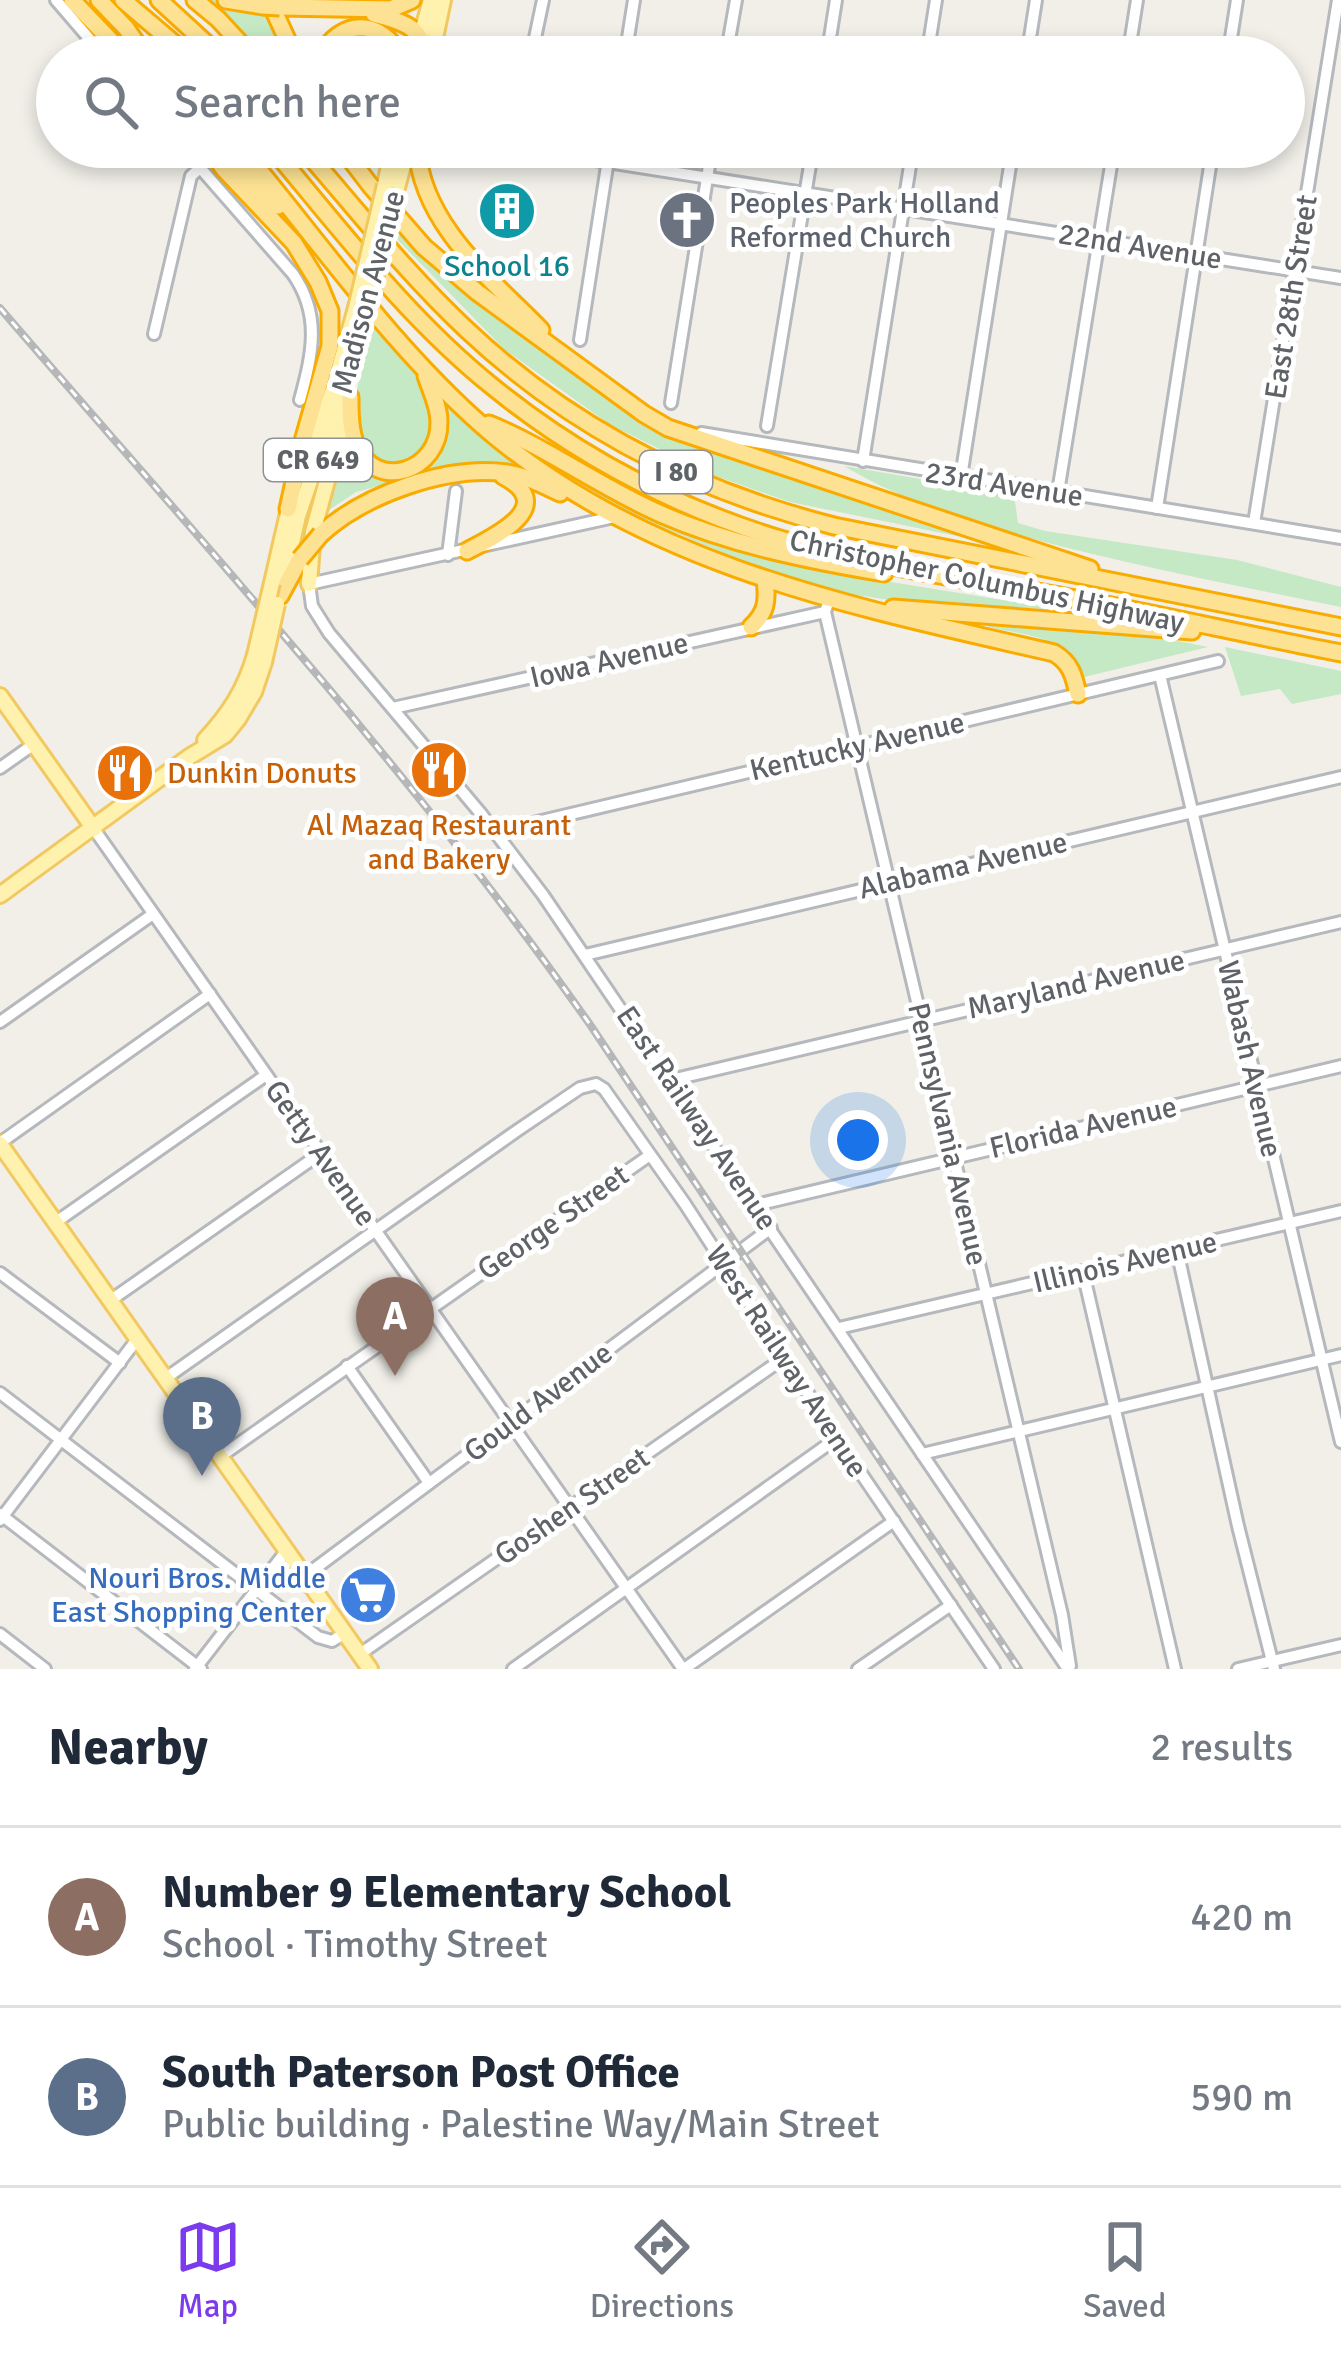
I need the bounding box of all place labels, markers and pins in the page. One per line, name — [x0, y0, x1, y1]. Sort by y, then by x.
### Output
building icon: School 16 — [476, 180, 538, 242]
place label: Peoples Park Holland Reformed Church — [729, 185, 1000, 256]
church icon: Peoples Park Holland Reformed Church — [656, 189, 718, 251]
place label: School 16 — [444, 248, 570, 285]
restaurant icon: Al Mazaq Restaurant and Bakery — [408, 739, 470, 801]
restaurant icon: Dunkin Donuts — [94, 742, 156, 804]
place label: Dunkin Donuts — [167, 755, 357, 792]
place label: Al Mazaq Restaurant and Bakery — [307, 807, 571, 878]
pin: A — [356, 1277, 434, 1376]
pin: B — [163, 1377, 241, 1476]
place label: Nouri Bros. Middle East Shopping Center — [51, 1560, 326, 1631]
supermarket icon: Nouri Bros. Middle East Shopping Center — [337, 1564, 399, 1626]

